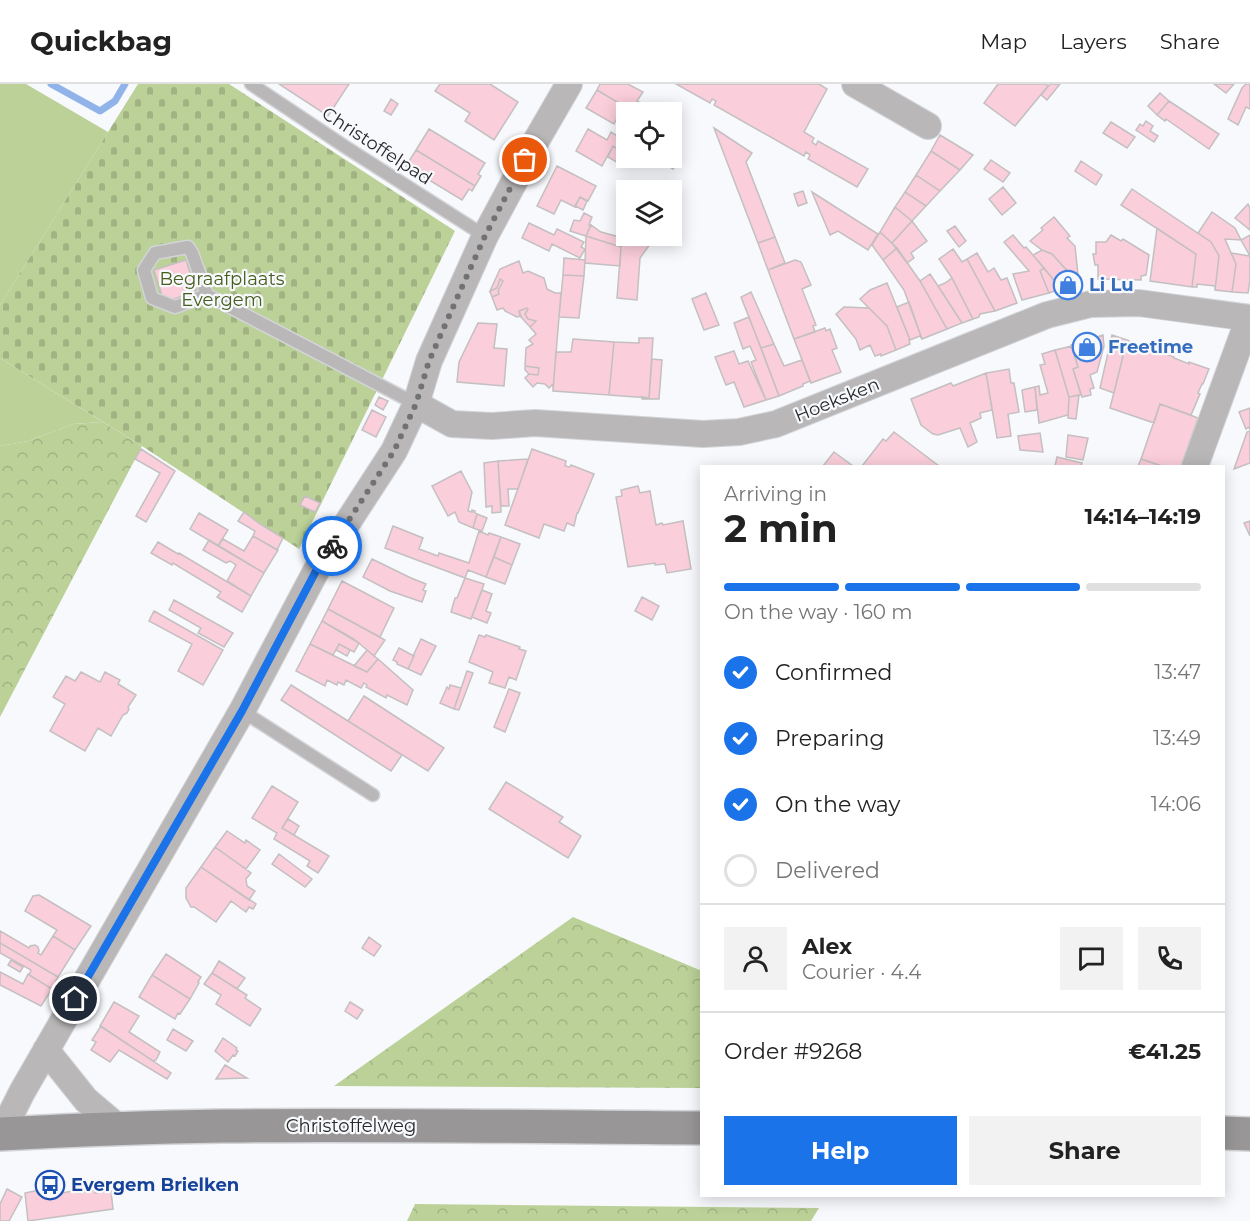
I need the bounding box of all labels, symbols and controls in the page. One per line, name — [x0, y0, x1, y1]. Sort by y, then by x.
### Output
text: Quickbag — [30, 24, 172, 58]
text: Map — [980, 29, 1027, 54]
text: Layers — [1060, 29, 1127, 54]
text: Share — [1160, 29, 1220, 54]
street label: Christoffelpad — [318, 102, 436, 190]
map controls — [616, 102, 682, 246]
button: locate — [616, 102, 682, 168]
pin — [499, 134, 550, 185]
icon: bag — [508, 143, 541, 176]
button: layers — [616, 180, 682, 246]
park label: Begraafplaats Evergem — [160, 268, 285, 311]
shop icon: Li Lu — [1052, 269, 1084, 301]
place label: Li Lu — [1089, 274, 1134, 296]
shop icon: Freetime — [1071, 331, 1103, 363]
place label: Freetime — [1108, 336, 1193, 358]
street label: Hoeksken — [791, 373, 883, 427]
text: Arriving in — [724, 482, 827, 506]
text: 14:14–14:19 — [1084, 503, 1201, 530]
text: 2 min — [724, 504, 838, 552]
courier — [302, 516, 362, 576]
icon: bike — [316, 530, 349, 563]
text: On the way · 160 m — [724, 600, 913, 624]
icon: check — [724, 656, 757, 689]
text: Confirmed — [775, 659, 892, 686]
text: 13:47 — [1154, 660, 1201, 684]
icon: check — [724, 722, 757, 755]
text: Preparing — [775, 725, 884, 752]
text: 13:49 — [1153, 726, 1201, 750]
icon: check — [724, 788, 757, 821]
text: On the way — [775, 791, 900, 818]
text: 14:06 — [1151, 792, 1201, 816]
text: Delivered — [775, 857, 880, 884]
button: person — [724, 927, 787, 990]
button: chat — [1060, 927, 1123, 990]
button: phone — [1138, 927, 1201, 990]
text: Alex — [802, 933, 852, 960]
text: Courier · 4.4 — [802, 960, 921, 984]
pin — [49, 973, 100, 1024]
icon: home — [58, 982, 91, 1015]
text: Order #9268 — [724, 1038, 862, 1065]
text: €41.25 — [1128, 1038, 1201, 1065]
street label: Christoffelweg — [286, 1115, 416, 1137]
button: Help — [724, 1116, 957, 1185]
button: Share — [969, 1116, 1201, 1185]
bus stop icon: Evergem Brielken — [34, 1169, 66, 1201]
place label: Evergem Brielken — [71, 1174, 239, 1196]

